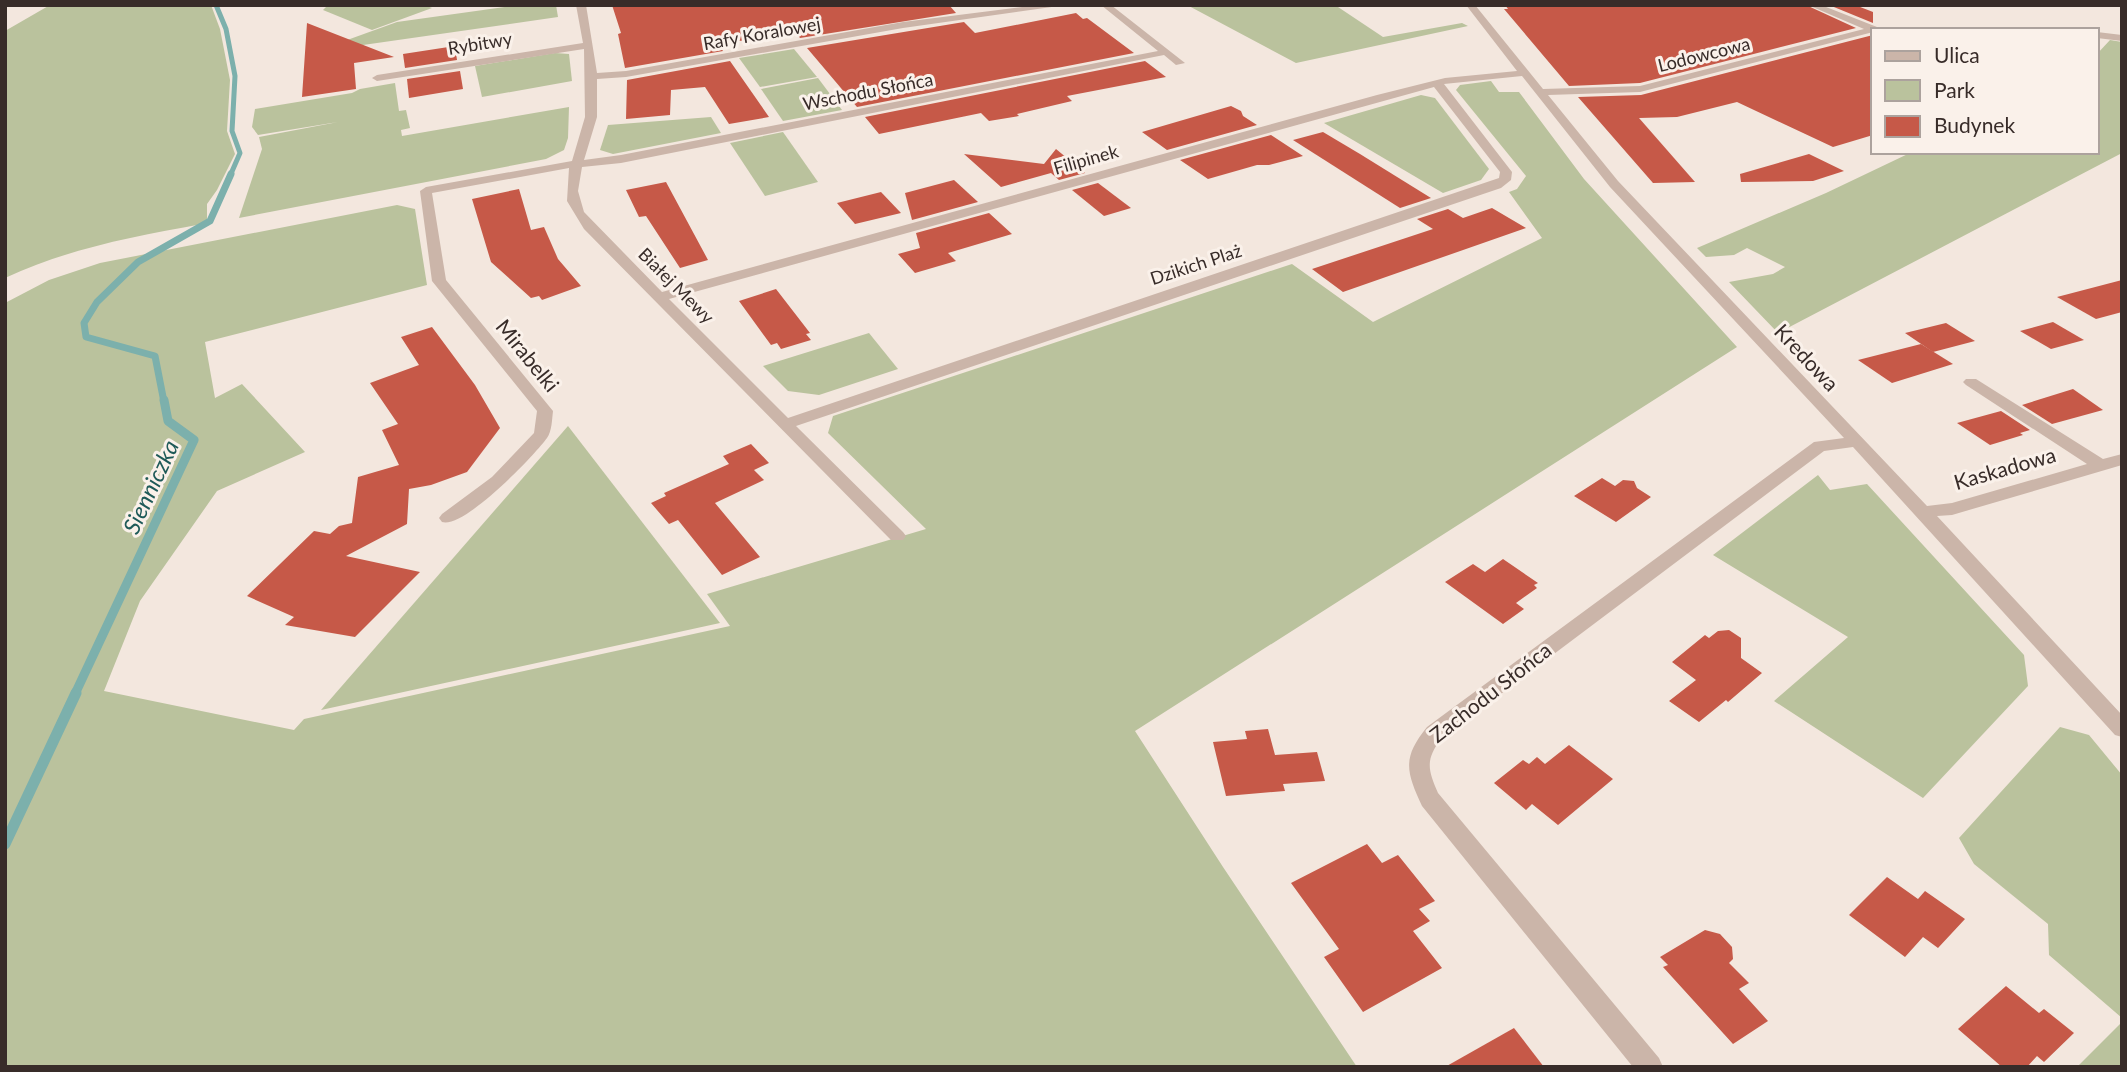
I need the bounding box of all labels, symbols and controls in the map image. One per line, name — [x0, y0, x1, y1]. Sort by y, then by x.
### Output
street label: Rafy Koralowej — [701, 12, 822, 54]
street label: Rybitwy — [446, 27, 514, 59]
legend — [1871, 28, 2099, 154]
street label: Lodowcowa — [1655, 32, 1752, 76]
text: Ulica — [1934, 42, 1980, 67]
street label: Wschodu Słońca — [801, 68, 935, 114]
text: Park — [1934, 77, 1975, 102]
text: Budynek — [1934, 112, 2015, 137]
street label: Filipinek — [1051, 139, 1121, 179]
street label: Dzikich Plaż — [1147, 239, 1244, 289]
street label: Białej Mewy — [634, 243, 720, 328]
street label: Mirabelki — [491, 314, 565, 396]
street label: Kredowa — [1770, 318, 1844, 396]
water label: Sienniczka — [116, 435, 184, 538]
street label: Kaskadowa — [1951, 441, 2058, 494]
street label: Zachodu Słońca — [1424, 637, 1556, 747]

